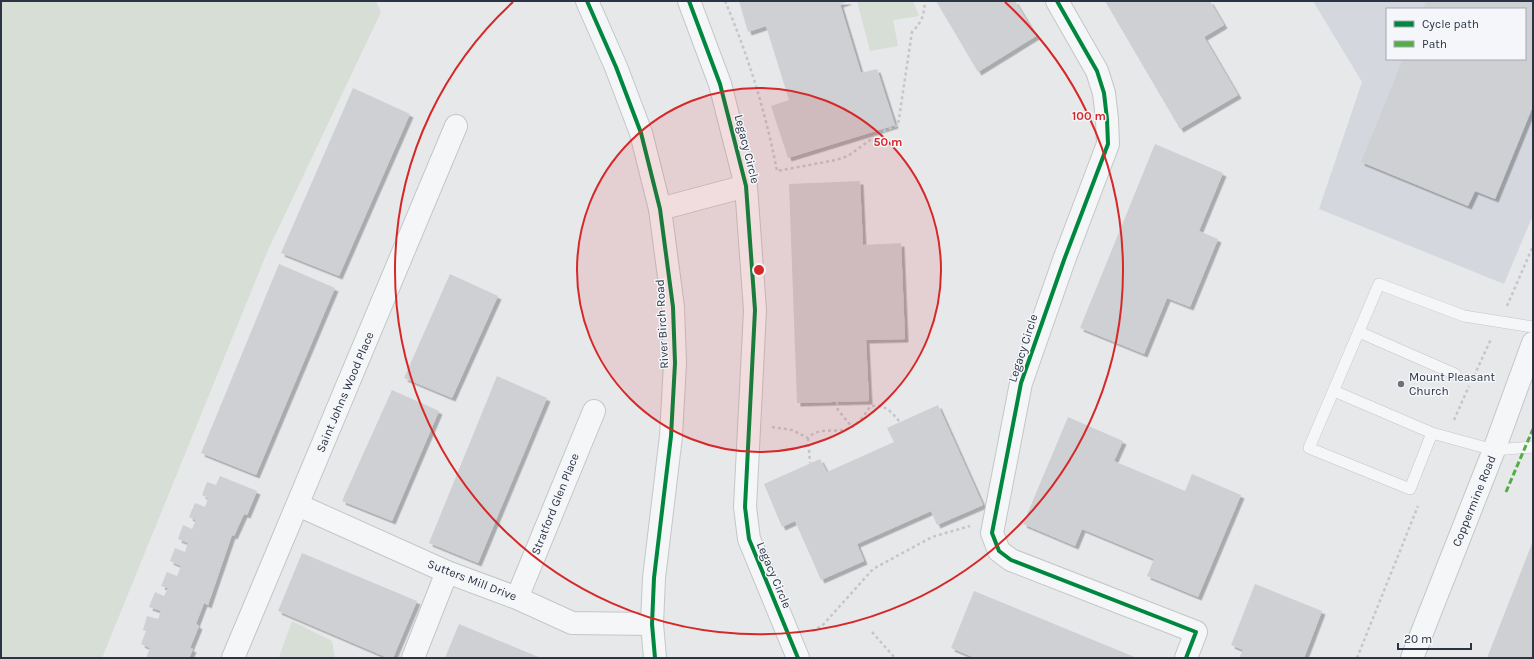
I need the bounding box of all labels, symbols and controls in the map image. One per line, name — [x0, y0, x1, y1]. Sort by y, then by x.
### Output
legend — [1386, 8, 1526, 60]
text: Cycle path — [1422, 17, 1479, 31]
text: Path — [1422, 37, 1447, 51]
text: 100 m — [1072, 109, 1106, 123]
street label: Legacy Circle — [732, 113, 762, 185]
text: 50 m — [874, 135, 903, 149]
centre of rings — [752, 263, 766, 277]
street label: River Birch Road — [653, 279, 671, 369]
street label: Legacy Circle — [1005, 312, 1041, 384]
street label: Saint Johns Wood Place — [313, 330, 377, 454]
place label: Mount Pleasant Church — [1409, 370, 1496, 398]
marker: Mount Pleasant Church — [1396, 379, 1406, 389]
street label: Stratford Glen Place — [528, 451, 582, 557]
street label: Coppermine Road — [1449, 453, 1499, 549]
street label: Legacy Circle — [754, 540, 794, 610]
street label: Sutters Mill Drive — [425, 557, 519, 603]
scale bar — [1398, 625, 1471, 651]
text: 20 m — [1404, 632, 1432, 646]

